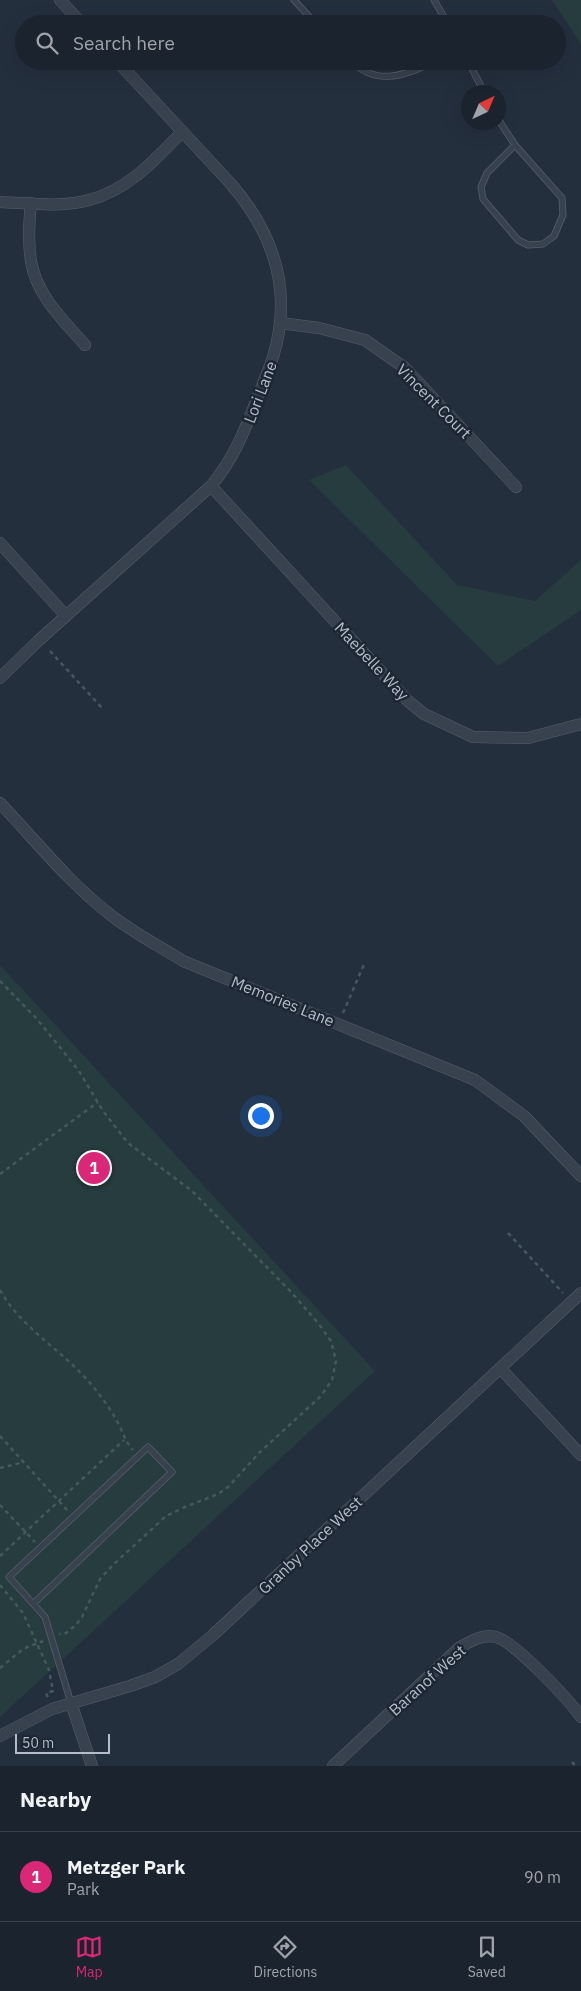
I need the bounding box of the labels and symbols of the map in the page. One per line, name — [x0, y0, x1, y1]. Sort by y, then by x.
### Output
north arrow — [461, 85, 506, 130]
street label: Lori Lane — [239, 358, 281, 426]
street label: Vincent Court — [392, 359, 476, 443]
street label: Maebelle Way — [331, 618, 413, 704]
street label: Memories Lane — [229, 971, 338, 1031]
your location — [248, 1103, 274, 1129]
pin: 1 — [78, 1149, 110, 1187]
street label: Granby Place West — [254, 1492, 366, 1598]
street label: Baranof West — [385, 1640, 469, 1720]
scale bar — [15, 1731, 110, 1754]

